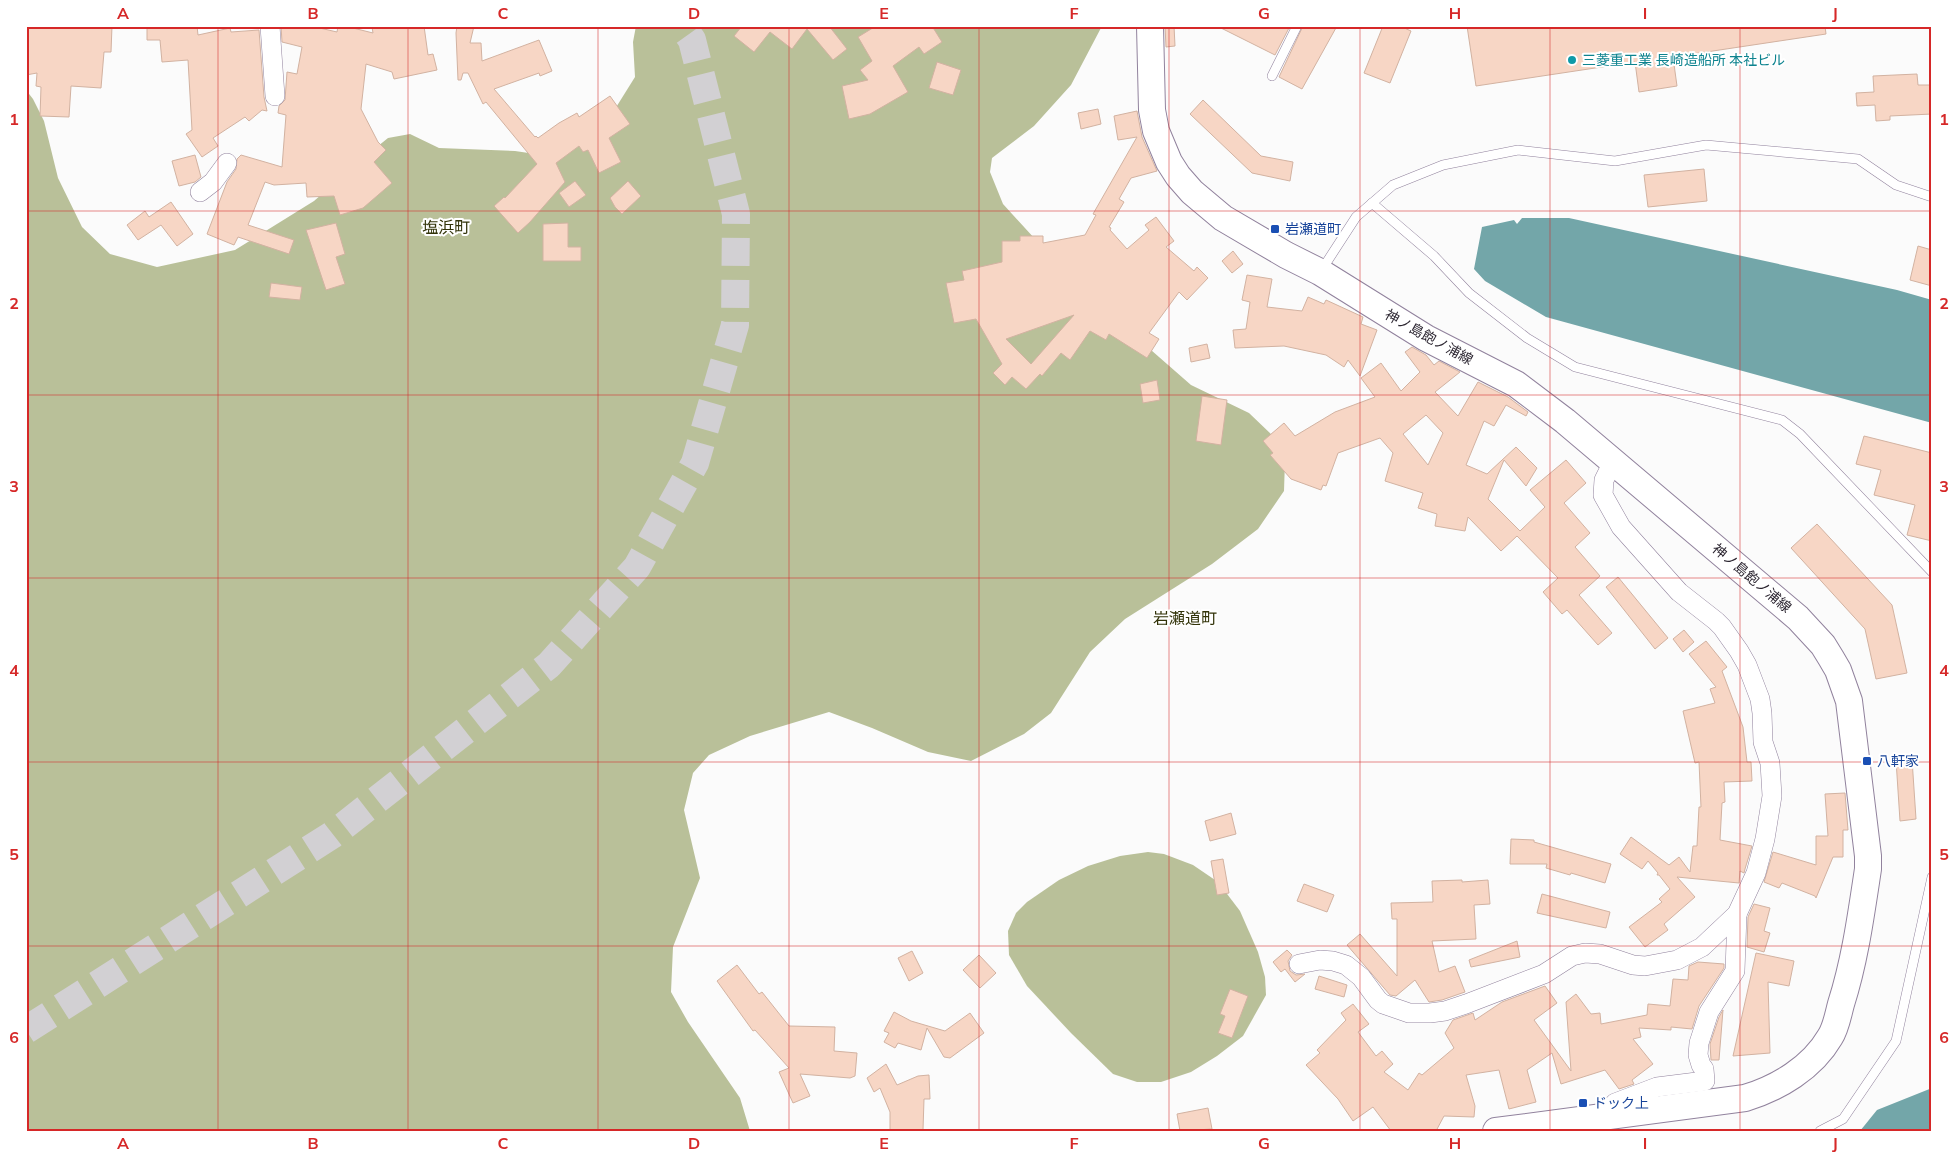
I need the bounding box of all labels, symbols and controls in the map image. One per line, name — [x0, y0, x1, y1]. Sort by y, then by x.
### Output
text: A — [117, 3, 129, 23]
text: B — [307, 3, 319, 23]
text: C — [498, 3, 509, 23]
text: D — [688, 3, 700, 23]
text: E — [879, 3, 889, 23]
text: F — [1069, 3, 1079, 23]
text: G — [1258, 3, 1270, 23]
text: H — [1449, 3, 1461, 23]
text: I — [1643, 3, 1647, 23]
text: J — [1832, 3, 1838, 23]
place label: 三菱重工業 長崎造船所 本社ビル — [1582, 51, 1785, 69]
marker: 三菱重工業 長崎造船所 本社ビル — [1566, 54, 1578, 66]
text: 1 — [9, 109, 19, 129]
text: 1 — [1939, 109, 1949, 129]
district label: 塩浜町 — [422, 217, 470, 237]
place label: 岩瀬道町 — [1285, 220, 1341, 238]
marker: 岩瀬道町 — [1269, 223, 1281, 235]
text: 2 — [9, 293, 19, 313]
text: 2 — [1939, 293, 1949, 313]
street label: 神ノ島飽ノ浦線 — [1382, 305, 1476, 369]
text: 3 — [9, 476, 19, 496]
text: 3 — [1939, 476, 1949, 496]
street label: 神ノ島飽ノ浦線 — [1709, 540, 1795, 616]
district label: 岩瀬道町 — [1153, 608, 1217, 628]
text: 4 — [9, 660, 19, 680]
text: 4 — [1939, 660, 1949, 680]
place label: 八軒家 — [1877, 752, 1919, 770]
marker: 八軒家 — [1861, 755, 1873, 767]
text: 5 — [9, 844, 19, 864]
text: 5 — [1939, 844, 1949, 864]
text: 6 — [9, 1027, 19, 1047]
text: 6 — [1939, 1027, 1949, 1047]
place label: ドック上 — [1593, 1094, 1649, 1112]
marker: ドック上 — [1577, 1097, 1589, 1109]
text: A — [117, 1133, 129, 1153]
text: B — [307, 1133, 319, 1153]
text: C — [498, 1133, 509, 1153]
text: D — [688, 1133, 700, 1153]
text: E — [879, 1133, 889, 1153]
text: F — [1069, 1133, 1079, 1153]
text: G — [1258, 1133, 1270, 1153]
text: H — [1449, 1133, 1461, 1153]
text: I — [1643, 1133, 1647, 1153]
text: J — [1832, 1133, 1838, 1153]

